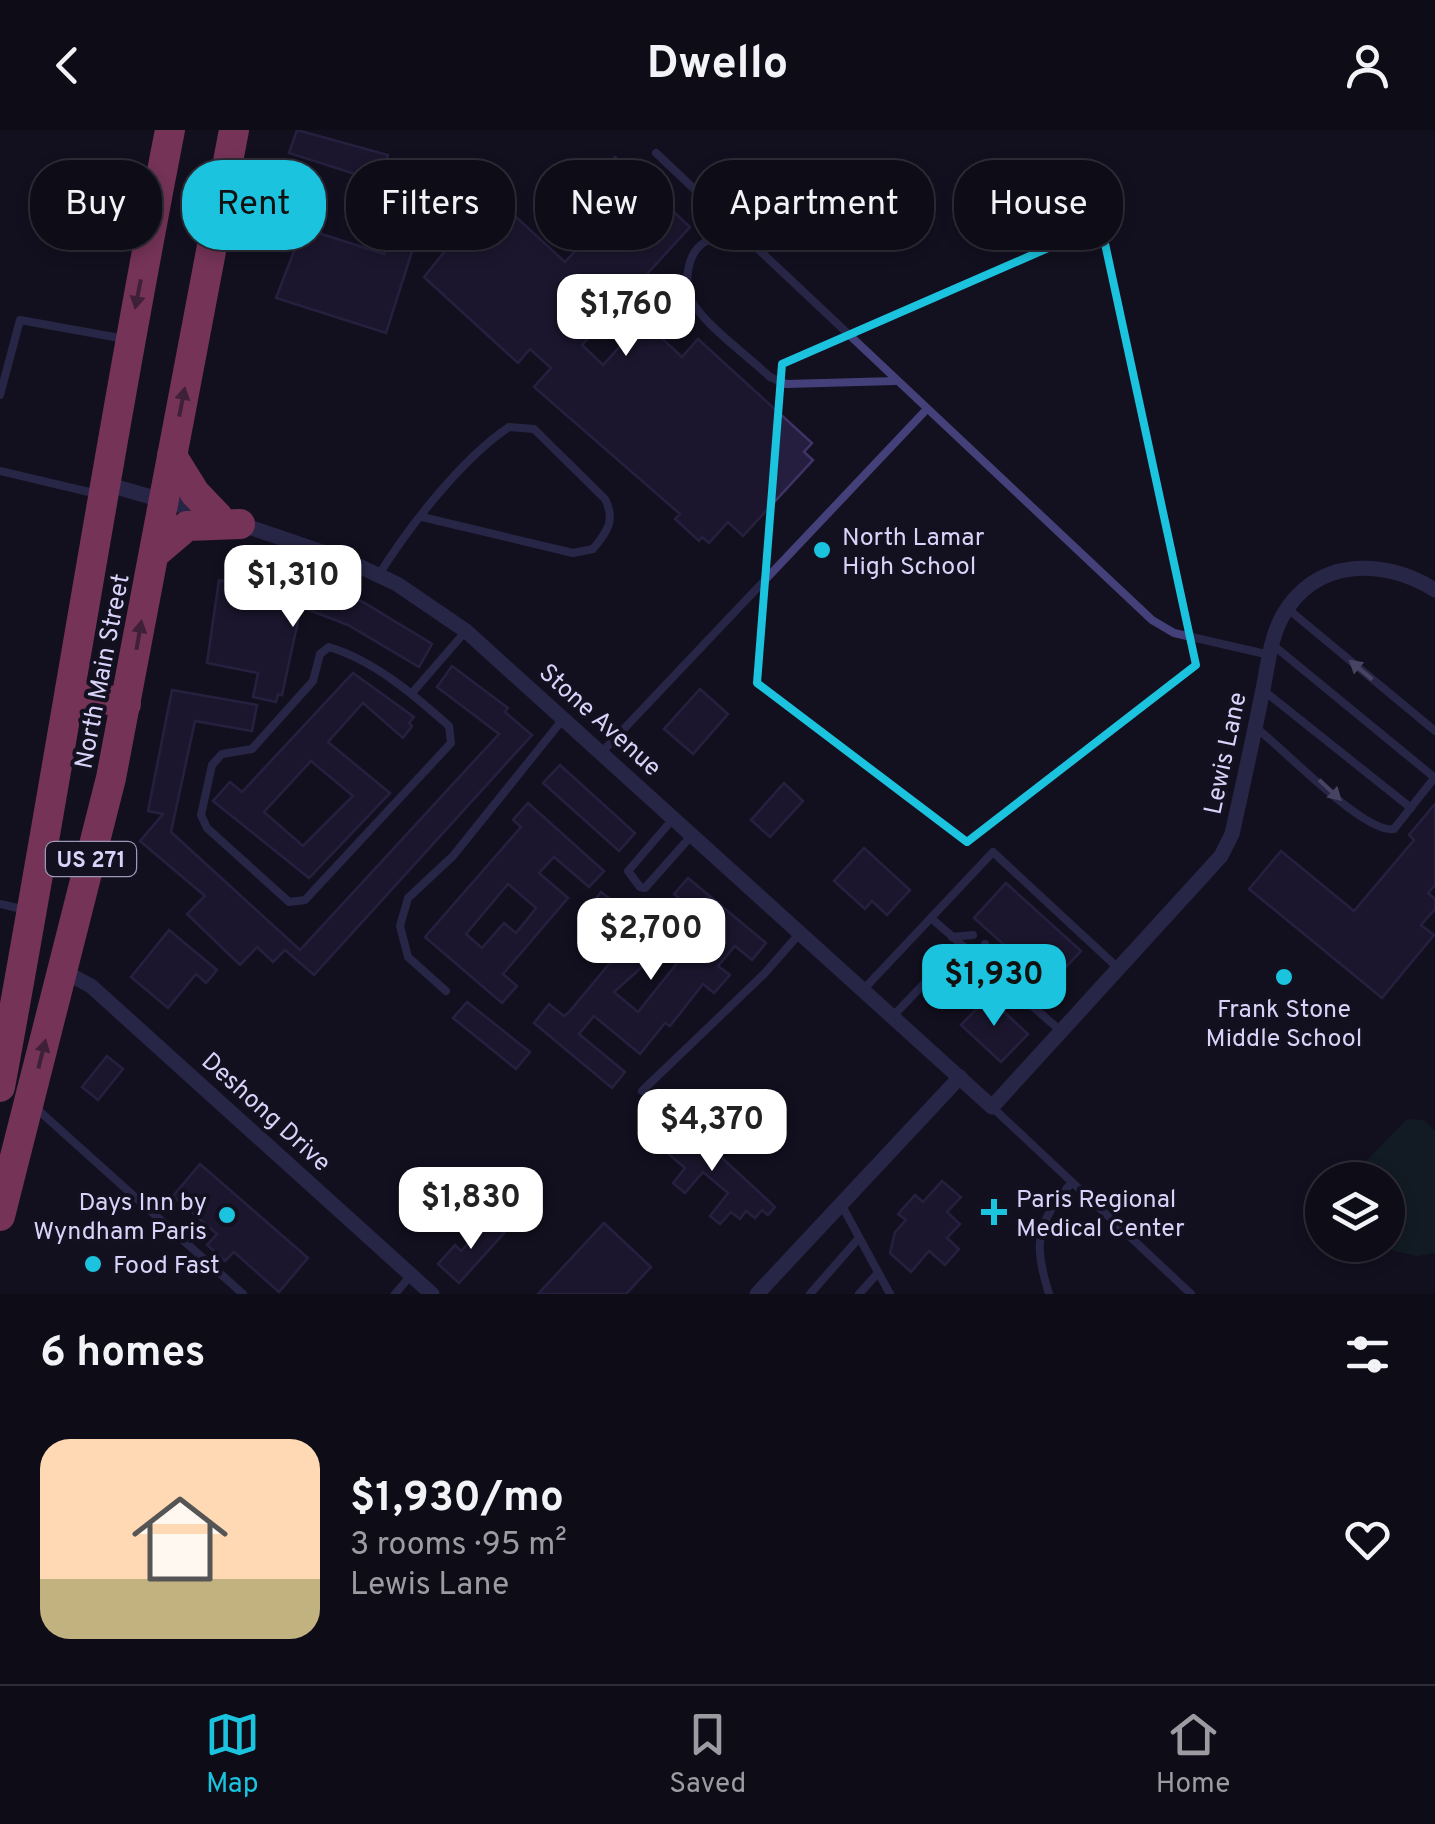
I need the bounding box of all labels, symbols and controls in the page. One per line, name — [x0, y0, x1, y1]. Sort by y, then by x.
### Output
text: Dwello — [647, 37, 788, 94]
icon: back — [40, 38, 95, 93]
icon: person — [1340, 38, 1395, 93]
chip: Buy — [30, 160, 162, 250]
chip: Rent — [182, 160, 326, 250]
chip: Filters — [346, 160, 515, 250]
chip: New — [535, 160, 673, 250]
chip: Apartment — [693, 160, 934, 250]
chip: House — [954, 160, 1123, 250]
pin: $1,760 — [545, 274, 707, 359]
one-way arrow — [130, 279, 145, 311]
text: $1,760 — [579, 286, 673, 326]
one-way arrow — [175, 386, 190, 418]
place label: North Lamar High School — [842, 523, 985, 584]
marker: North Lamar High School — [811, 539, 833, 561]
pin: $1,310 — [212, 545, 374, 630]
text: $1,310 — [246, 557, 340, 597]
street label: North Main Street — [69, 571, 139, 772]
one-way arrow — [132, 619, 147, 651]
street label: Stone Avenue — [531, 658, 667, 785]
one-way arrow — [1349, 659, 1374, 681]
street label: Lewis Lane — [1198, 689, 1256, 818]
one-way arrow — [1318, 778, 1342, 801]
road number: US 271 — [46, 842, 136, 876]
pin: $2,700 — [570, 898, 732, 983]
text: $2,700 — [599, 910, 703, 950]
pin: $1,930 — [913, 944, 1075, 1029]
text: $1,930 — [944, 956, 1044, 996]
marker: Frank Stone Middle School — [1273, 966, 1295, 988]
place label: Frank Stone Middle School — [1206, 995, 1362, 1056]
one-way arrow — [35, 1038, 50, 1069]
street label: Deshong Drive — [193, 1047, 337, 1180]
pin: $4,370 — [631, 1089, 793, 1174]
text: $4,370 — [660, 1101, 764, 1141]
map controls — [1305, 1162, 1405, 1262]
button: layers — [1305, 1162, 1405, 1262]
pin: $1,830 — [390, 1167, 552, 1252]
text: $1,830 — [421, 1179, 521, 1219]
place label: Paris Regional Medical Center — [1016, 1185, 1185, 1246]
place label: Days Inn by Wyndham Paris — [33, 1188, 207, 1249]
marker: Paris Regional Medical Center — [981, 1199, 1007, 1225]
marker: Days Inn by Wyndham Paris — [216, 1204, 238, 1226]
place label: Food Fast — [113, 1251, 220, 1283]
marker: Food Fast — [82, 1253, 104, 1275]
icon: filters — [1340, 1327, 1395, 1382]
text: 6 homes — [40, 1328, 205, 1381]
text: $1,930/mo — [350, 1473, 564, 1526]
icon: home — [120, 1479, 240, 1599]
icon: heart — [1340, 1512, 1395, 1567]
text: 3 rooms · 95 m² — [350, 1526, 567, 1566]
text: Lewis Lane — [350, 1566, 509, 1606]
tab: Map — [205, 1707, 260, 1803]
tab: Saved — [669, 1707, 746, 1803]
tab: Home — [1156, 1707, 1230, 1803]

